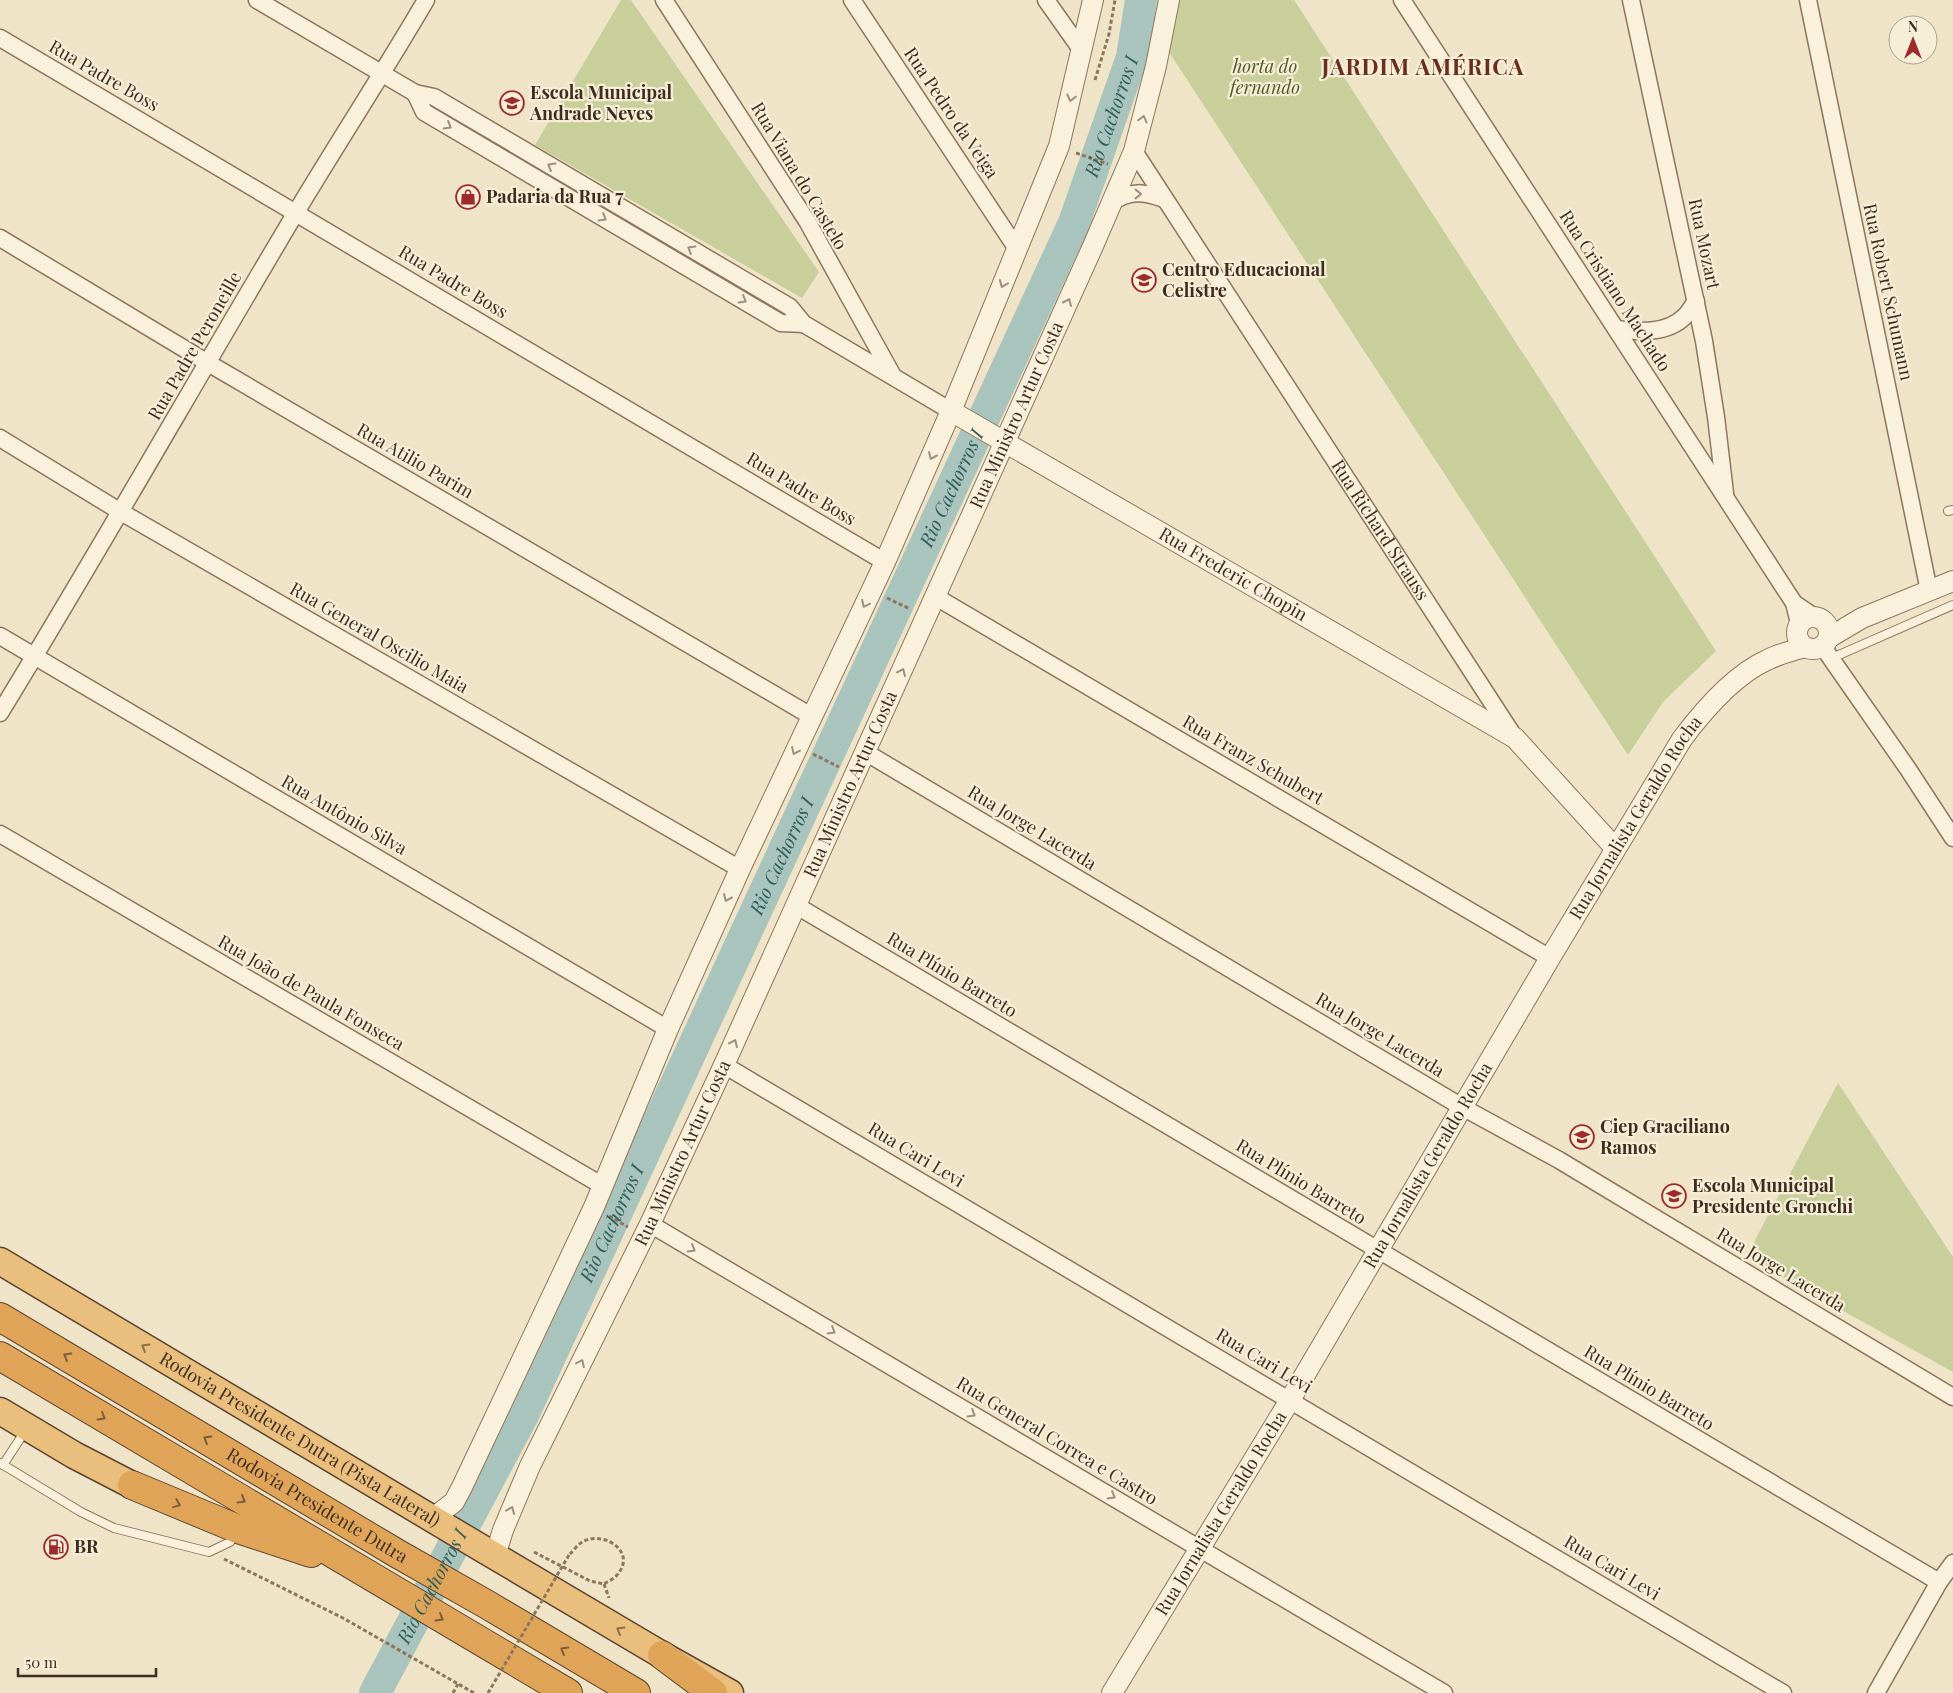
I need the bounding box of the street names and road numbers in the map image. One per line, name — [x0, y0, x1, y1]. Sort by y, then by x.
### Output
street label: Rua Padre Boss — [45, 34, 164, 116]
street label: Rua Pedro da Veiga — [899, 42, 1005, 183]
street label: Rua Viana do Castelo — [746, 97, 854, 254]
street label: Rua Mozart — [1684, 196, 1726, 292]
street label: Rua Robert Schumann — [1858, 201, 1920, 383]
street label: Rua Cristiano Machado — [1555, 205, 1677, 376]
street label: Rua Padre Boss — [394, 239, 513, 323]
street label: Rua Padre Peroneille — [142, 267, 246, 424]
street label: Rua Ministro Artur Costa — [963, 318, 1068, 512]
street label: Rua Atilio Parim — [353, 417, 478, 503]
street label: Rua Padre Boss — [742, 446, 861, 530]
street label: Rua Richard Strauss — [1327, 455, 1435, 604]
street label: Rua Frederic Chopin — [1155, 521, 1312, 626]
street label: Rua General Oscilio Maia — [286, 576, 473, 698]
street label: Rua Ministro Artur Costa — [797, 687, 902, 881]
street label: Rua Franz Schubert — [1178, 709, 1329, 810]
street label: Rua Jornalista Geraldo Rocha — [1563, 710, 1707, 924]
street label: Rua Antônio Silva — [277, 768, 412, 860]
street label: Rua Jorge Lacerda — [964, 779, 1101, 875]
street label: Rua Plínio Barreto — [883, 926, 1022, 1023]
street label: Rua João de Paula Fonseca — [214, 929, 409, 1055]
street label: Rua Jorge Lacerda — [1312, 986, 1449, 1082]
street label: Rua Ministro Artur Costa — [628, 1056, 736, 1249]
street label: Rua Jornalista Geraldo Rocha — [1357, 1057, 1497, 1272]
street label: Rua Cari Levi — [864, 1116, 969, 1192]
street label: Rua Plínio Barreto — [1232, 1133, 1371, 1230]
street label: Rua Jorge Lacerda — [1713, 1221, 1850, 1317]
street label: Rua Cari Levi — [1212, 1322, 1317, 1398]
street label: Rua Plínio Barreto — [1580, 1339, 1719, 1436]
street label: Rodovia Presidente Dutra (Pista Lateral) — [156, 1347, 444, 1533]
street label: Rua General Correa e Castro — [952, 1370, 1163, 1510]
street label: Rua Jornalista Geraldo Rocha — [1149, 1406, 1291, 1620]
street label: Rodovia Presidente Dutra — [224, 1442, 412, 1568]
street label: Rua Cari Levi — [1560, 1529, 1665, 1605]

